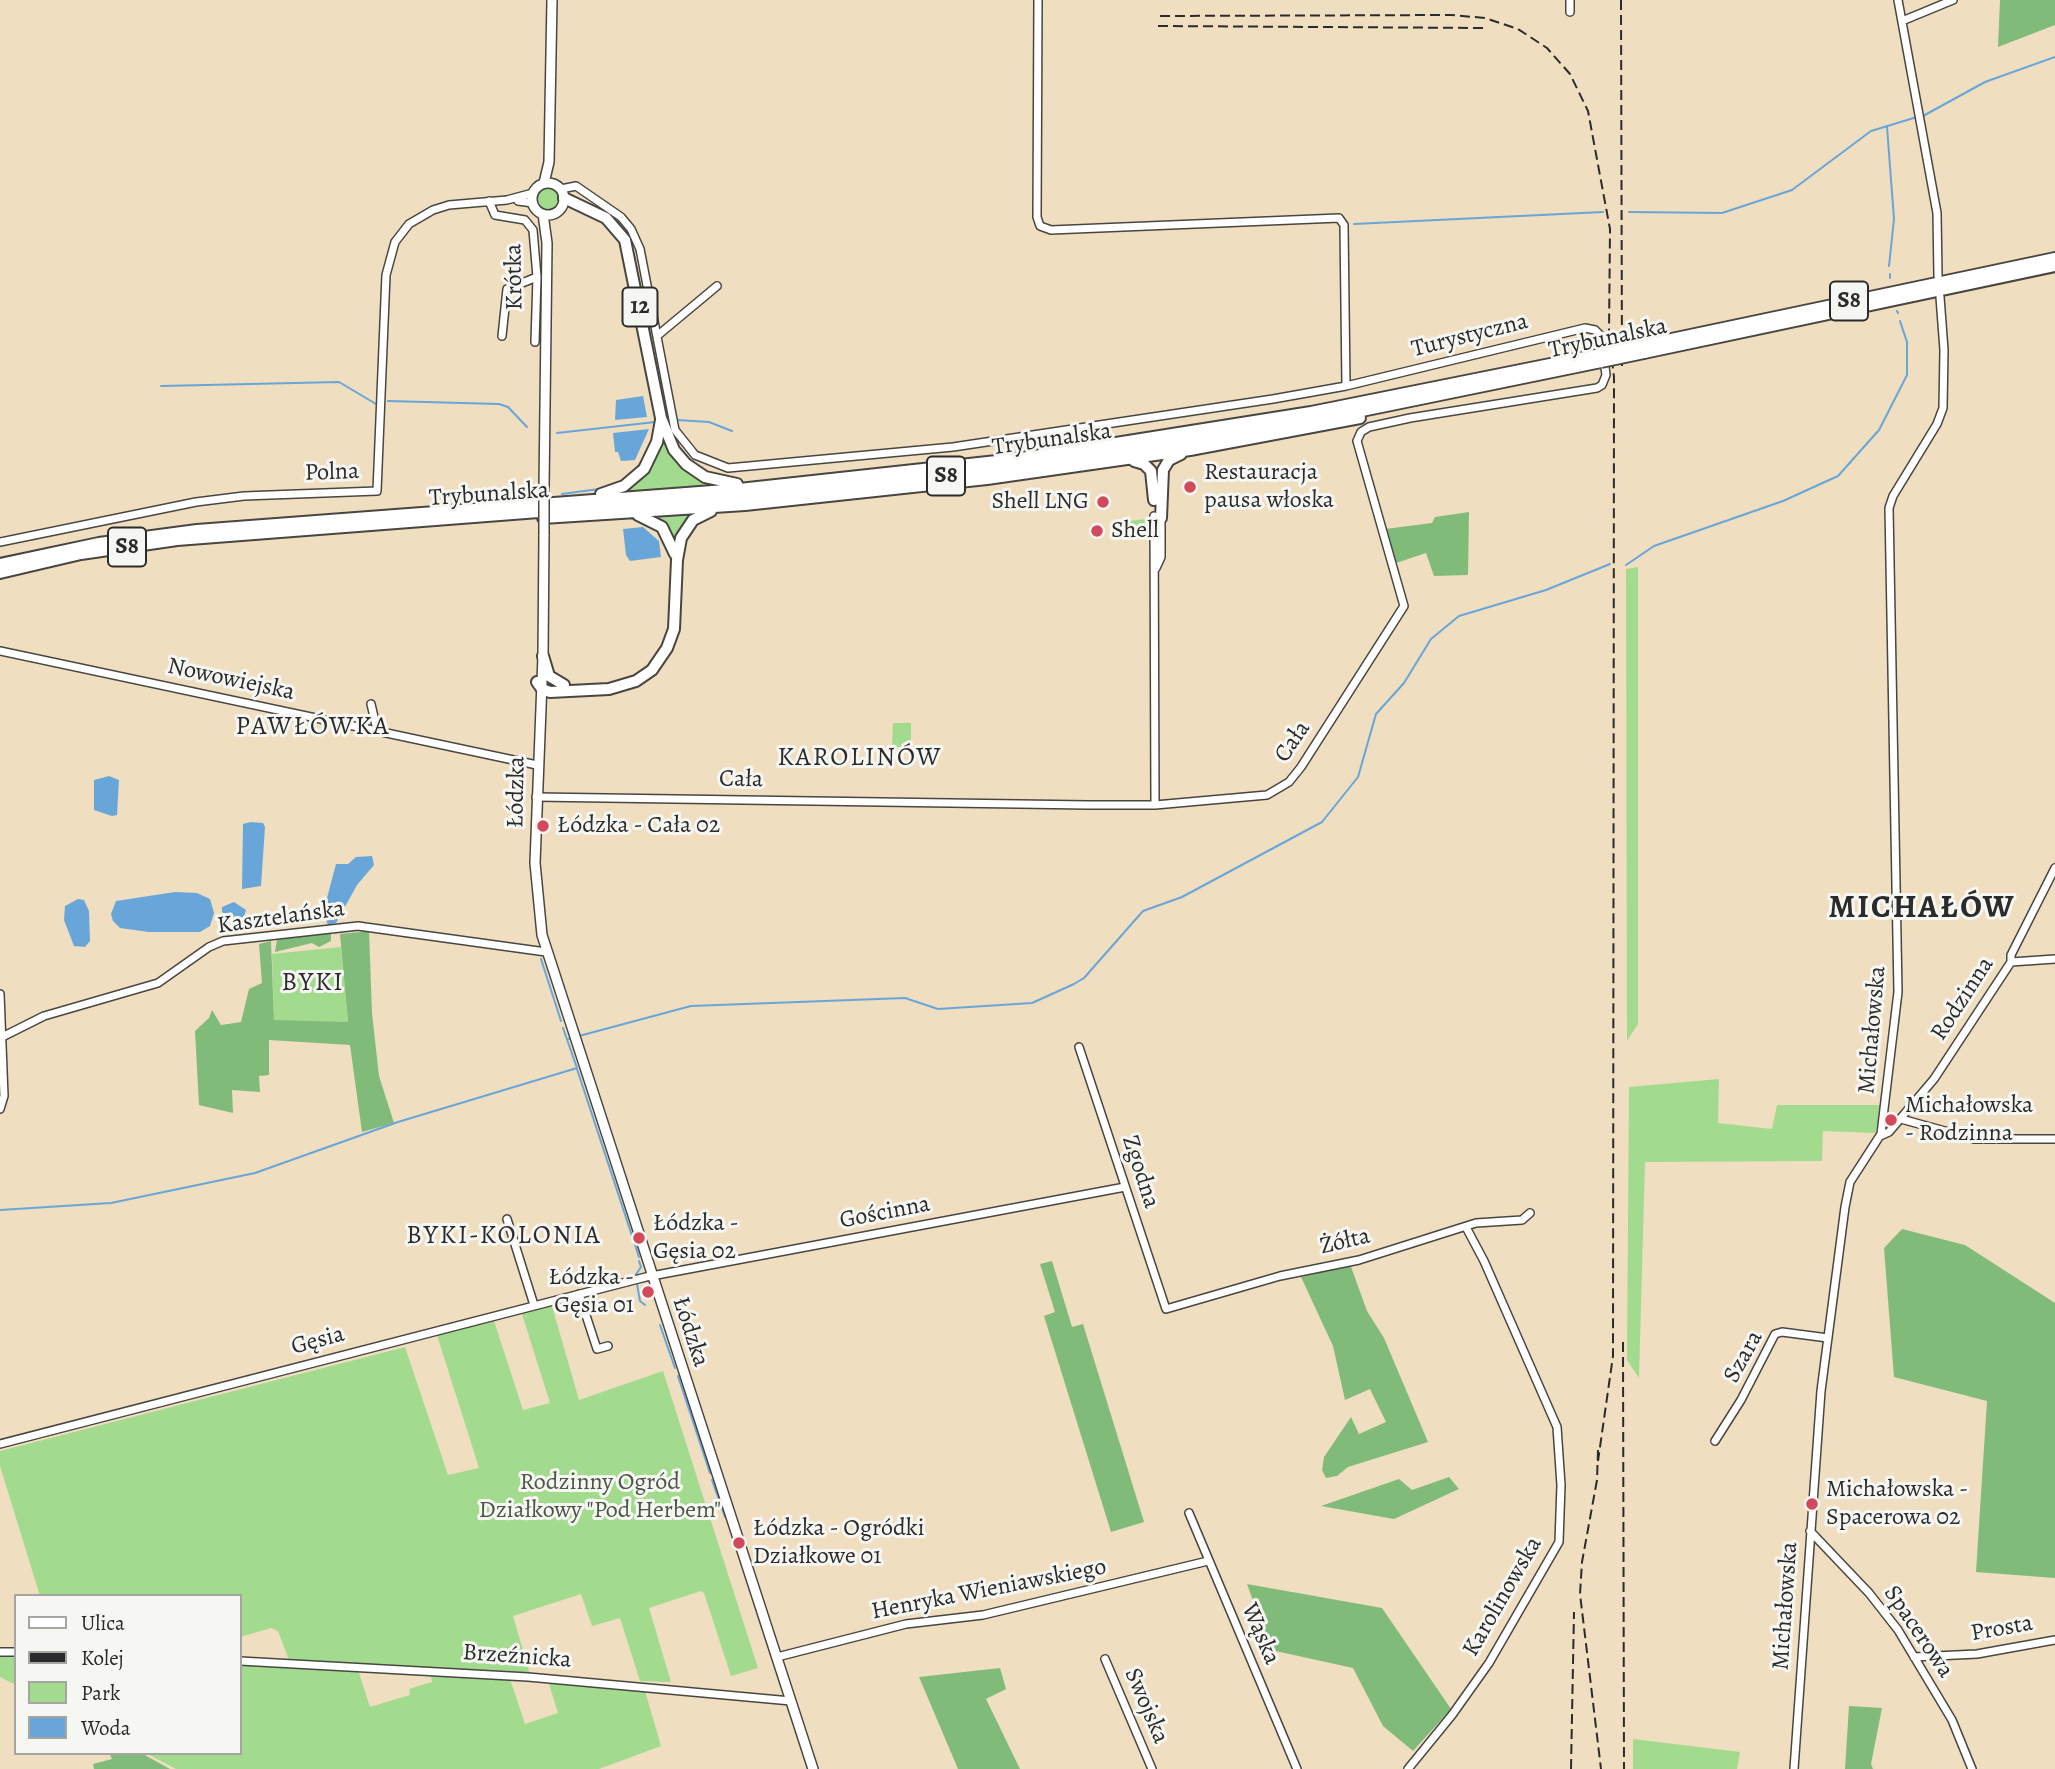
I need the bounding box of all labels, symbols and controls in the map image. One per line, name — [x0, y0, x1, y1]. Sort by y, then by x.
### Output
street label: Krótka — [500, 243, 530, 311]
road number: S8 — [1830, 282, 1868, 320]
road number: 12 — [622, 288, 658, 326]
street label: Turystyczna — [1409, 308, 1531, 364]
street label: Trybunalska — [1546, 312, 1670, 366]
street label: Trybunalska — [990, 417, 1114, 463]
road number: S8 — [927, 456, 965, 496]
street label: Polna — [304, 458, 360, 488]
place label: Restauracja pausa włoska — [1204, 459, 1334, 515]
street label: Trybunalska — [428, 476, 550, 514]
marker: Restauracja pausa włoska — [1182, 479, 1198, 495]
place label: Shell LNG — [992, 488, 1089, 516]
marker: Shell LNG — [1095, 494, 1111, 510]
place label: Shell — [1111, 517, 1159, 545]
marker: Shell — [1089, 523, 1105, 539]
road number: S8 — [108, 527, 146, 566]
street label: Nowowiejska — [165, 652, 297, 708]
district label: PAWŁÓWKA — [237, 712, 389, 744]
street label: Cała — [1269, 716, 1317, 768]
district label: KAROLINÓW — [779, 743, 941, 775]
street label: Łódzka — [502, 756, 532, 828]
street label: Cała — [719, 765, 763, 795]
place label: Łódzka - Cała 02 — [557, 812, 720, 840]
marker: Łódzka - Cała 02 — [535, 818, 551, 834]
district label: MICHAŁÓW — [1829, 890, 2015, 928]
street label: Kasztelańska — [216, 895, 346, 941]
street label: Rodzinna — [1925, 952, 2001, 1046]
street label: Michałowska — [1853, 965, 1893, 1095]
district label: BYKI — [282, 968, 344, 1000]
place label: Michałowska - Rodzinna — [1905, 1092, 2033, 1148]
marker: Michałowska - Rodzinna — [1883, 1112, 1899, 1128]
street label: Zgodna — [1115, 1132, 1165, 1212]
street label: Gościnna — [837, 1190, 933, 1236]
place label: Łódzka - Gęsia 02 — [653, 1210, 739, 1266]
district label: BYKI-KOLONIA — [408, 1221, 600, 1253]
street label: Żółta — [1317, 1222, 1373, 1262]
marker: Łódzka - Gęsia 02 — [631, 1230, 647, 1246]
place label: Łódzka - Gęsia 01 — [548, 1264, 634, 1320]
marker: Łódzka - Gęsia 01 — [640, 1284, 656, 1300]
street label: Łódzka — [665, 1293, 715, 1371]
street label: Gęsia — [288, 1320, 348, 1362]
street label: Szara — [1718, 1326, 1770, 1388]
park label: Rodzinny Ogród Działkowy "Pod Herbem" — [479, 1469, 721, 1525]
place label: Michałowska - Spacerowa 02 — [1826, 1476, 1968, 1532]
marker: Michałowska - Spacerowa 02 — [1804, 1496, 1820, 1512]
place label: Łódzka - Ogródki Działkowe 01 — [753, 1515, 924, 1571]
street label: Karolinowska — [1457, 1532, 1549, 1662]
marker: Łódzka - Ogródki Działkowe 01 — [731, 1535, 747, 1551]
street label: Michałowska — [1767, 1541, 1805, 1671]
street label: Henryka Wieniawskiego — [869, 1553, 1109, 1627]
street label: Spacerowa — [1877, 1580, 1959, 1684]
legend — [14, 1594, 242, 1755]
street label: Wąska — [1234, 1599, 1286, 1669]
text: Ulica — [81, 1609, 125, 1637]
street label: Prosta — [1969, 1609, 2035, 1649]
street label: Brzeźnicka — [462, 1639, 572, 1675]
text: Kolej — [81, 1644, 124, 1672]
street label: Swojska — [1117, 1664, 1175, 1748]
text: Park — [81, 1679, 120, 1707]
text: Woda — [81, 1714, 131, 1742]

